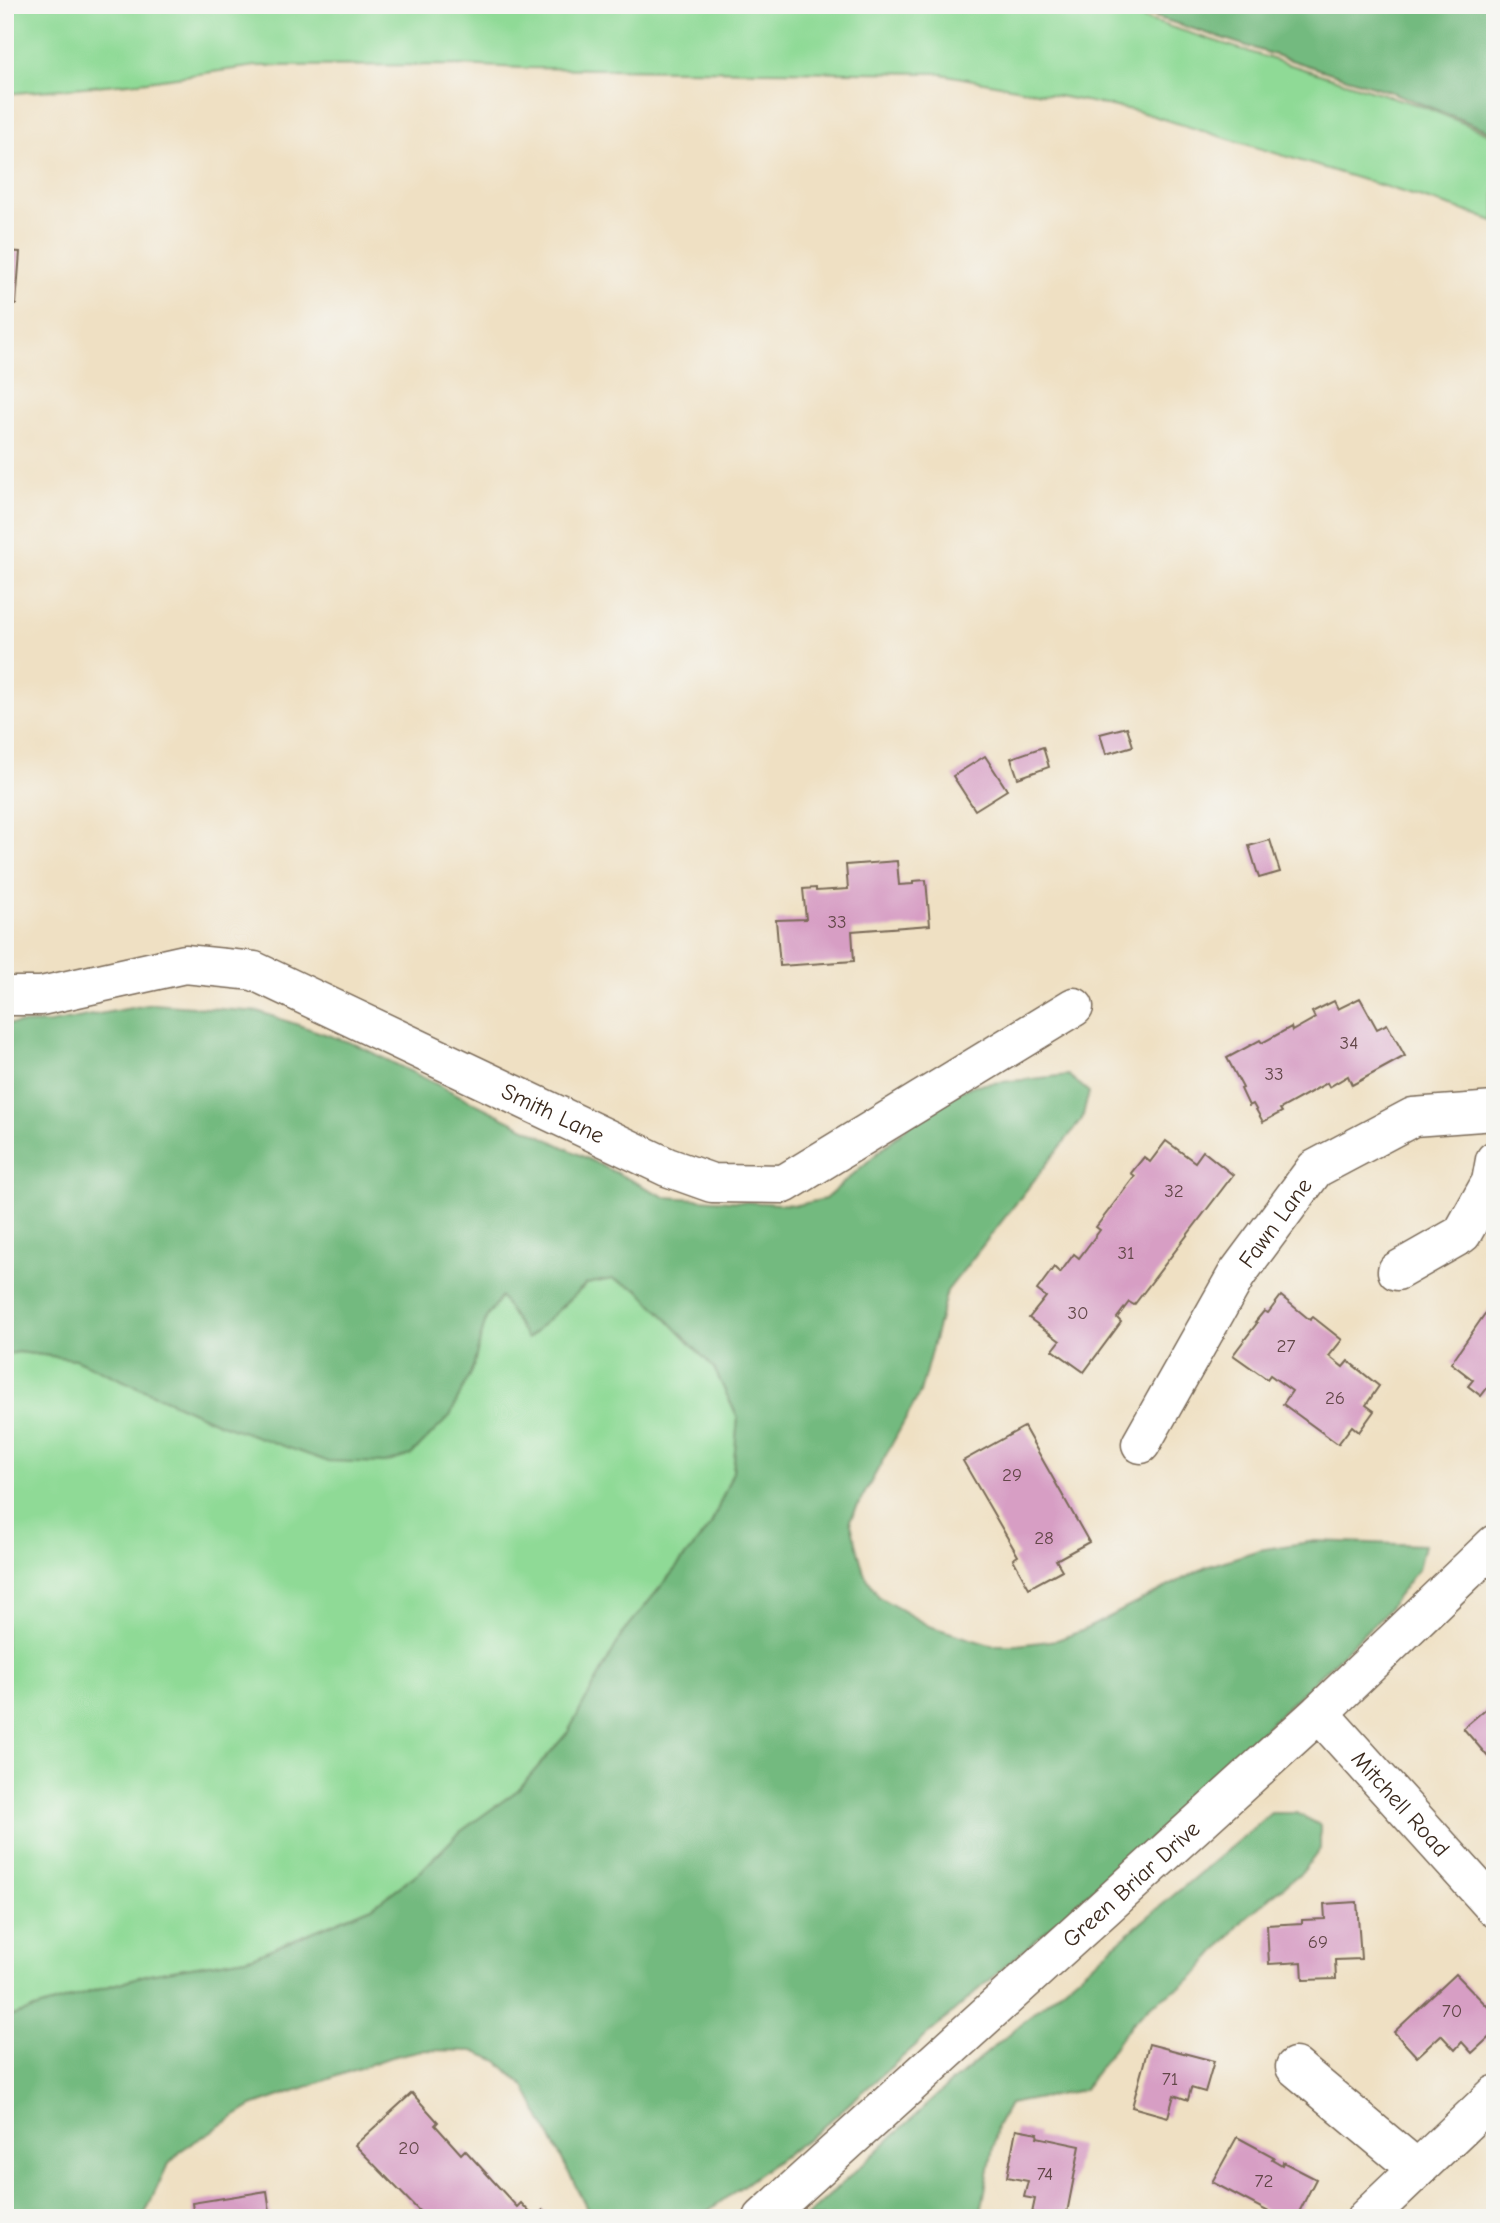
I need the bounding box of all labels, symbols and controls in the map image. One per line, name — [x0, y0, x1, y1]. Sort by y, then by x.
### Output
house number: 33 — [827, 911, 847, 933]
house number: 34 — [1340, 1032, 1358, 1054]
house number: 33 — [1264, 1063, 1284, 1085]
street label: Smith Lane — [497, 1077, 609, 1149]
street label: Fawn Lane — [1233, 1173, 1317, 1273]
house number: 32 — [1164, 1180, 1184, 1202]
house number: 31 — [1117, 1242, 1135, 1264]
house number: 30 — [1067, 1302, 1089, 1324]
house number: 27 — [1277, 1335, 1295, 1357]
house number: 26 — [1325, 1387, 1345, 1409]
house number: 29 — [1002, 1464, 1022, 1486]
house number: 28 — [1034, 1527, 1054, 1549]
street label: Mitchell Road — [1346, 1745, 1455, 1862]
street label: Green Briar Drive — [1057, 1815, 1205, 1953]
house number: 69 — [1308, 1931, 1328, 1953]
house number: 70 — [1442, 2000, 1462, 2022]
house number: 71 — [1162, 2068, 1178, 2090]
house number: 20 — [398, 2137, 420, 2159]
house number: 74 — [1037, 2163, 1053, 2185]
house number: 72 — [1255, 2170, 1273, 2192]

